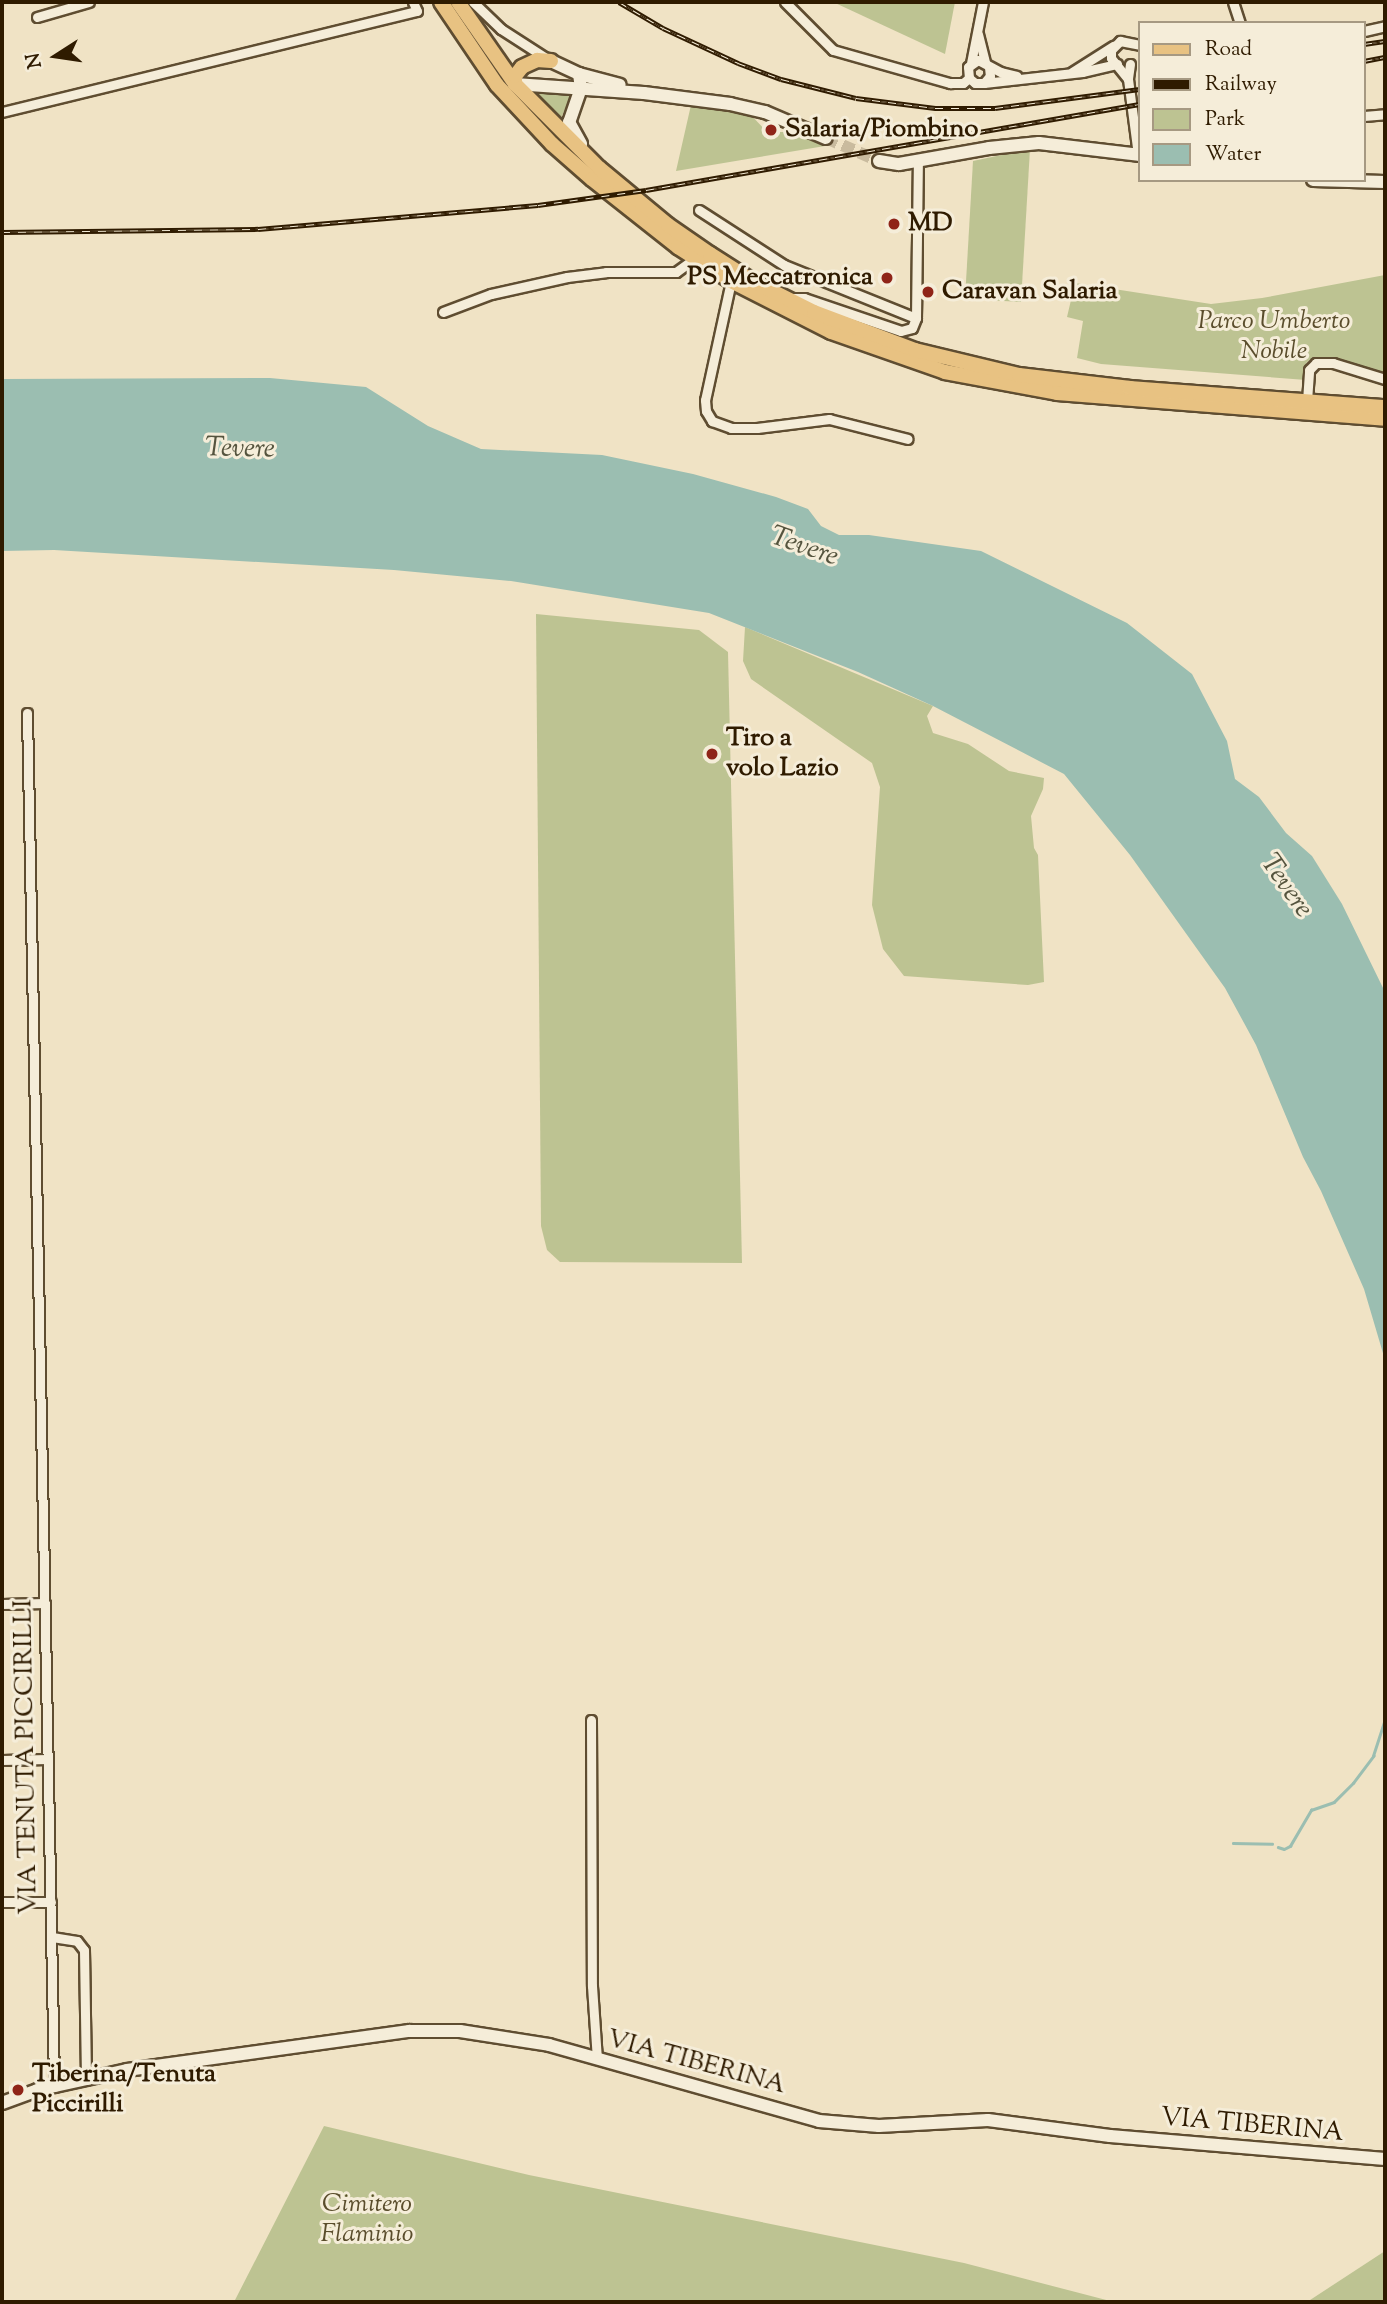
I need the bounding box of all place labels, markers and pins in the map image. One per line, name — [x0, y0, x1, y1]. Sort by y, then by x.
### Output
place label: Salaria/Piombino — [785, 114, 978, 146]
marker: Salaria/Piombino — [763, 122, 779, 138]
place label: MD — [908, 208, 952, 240]
marker: MD — [886, 216, 902, 232]
place label: PS Meccatronica — [687, 262, 873, 294]
marker: PS Meccatronica — [879, 270, 895, 286]
place label: Caravan Salaria — [942, 276, 1118, 308]
marker: Caravan Salaria — [920, 284, 936, 300]
place label: Tiro a volo Lazio — [726, 723, 839, 784]
marker: Tiro a volo Lazio — [704, 746, 720, 762]
place label: Tiberina/Tenuta Piccirilli — [32, 2059, 216, 2120]
marker: Tiberina/Tenuta Piccirilli — [10, 2082, 26, 2098]

